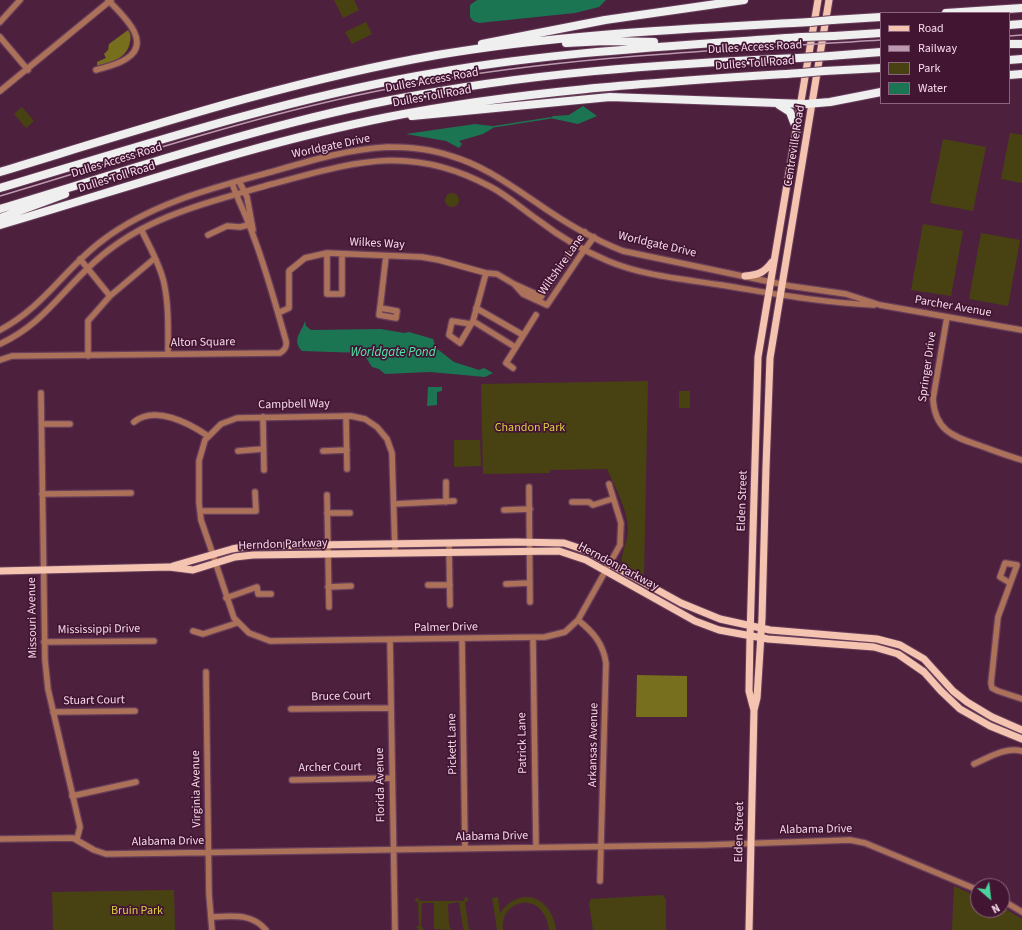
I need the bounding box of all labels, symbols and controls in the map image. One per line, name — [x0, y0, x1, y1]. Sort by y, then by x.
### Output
legend — [880, 12, 1010, 104]
text: Road — [918, 20, 944, 37]
street label: Dulles Access Road — [707, 38, 803, 58]
text: Railway — [918, 40, 957, 57]
street label: Dulles Toll Road — [715, 54, 795, 74]
text: Park — [918, 60, 940, 77]
street label: Dulles Access Road — [384, 66, 480, 96]
text: Water — [918, 80, 947, 97]
street label: Dulles Toll Road — [391, 83, 473, 111]
street label: Centreville Road — [781, 104, 809, 188]
street label: Worldgate Drive — [290, 132, 372, 162]
street label: Dulles Access Road — [70, 140, 164, 182]
street label: Dulles Toll Road — [77, 159, 157, 197]
street label: Worldgate Drive — [616, 229, 698, 261]
street label: Wiltshire Lane — [536, 232, 588, 298]
street label: Wilkes Way — [349, 235, 405, 253]
street label: Parcher Avenue — [913, 293, 993, 321]
street label: Springer Drive — [916, 331, 940, 403]
street label: Alton Square — [171, 335, 235, 351]
water label: Worldgate Pond — [350, 345, 436, 361]
street label: Campbell Way — [258, 397, 330, 413]
park label: Chandon Park — [495, 421, 565, 435]
street label: Elden Street — [735, 470, 751, 532]
street label: Herndon Parkway — [238, 536, 328, 554]
street label: Herndon Parkway — [575, 540, 661, 594]
street label: Missouri Avenue — [25, 577, 41, 659]
street label: Palmer Drive — [414, 620, 478, 636]
street label: Mississippi Drive — [58, 622, 140, 638]
street label: Bruce Court — [311, 689, 371, 705]
street label: Stuart Court — [63, 693, 125, 709]
street label: Arkansas Avenue — [586, 703, 602, 787]
street label: Patrick Lane — [515, 712, 531, 774]
street label: Pickett Lane — [445, 713, 461, 775]
street label: Florida Avenue — [373, 748, 389, 822]
street label: Virginia Avenue — [189, 750, 205, 828]
street label: Archer Court — [298, 760, 362, 776]
street label: Elden Street — [732, 801, 748, 863]
street label: Alabama Drive — [780, 822, 852, 838]
street label: Alabama Drive — [456, 829, 528, 845]
street label: Alabama Drive — [132, 834, 204, 850]
north arrow — [970, 878, 1010, 918]
text: N — [989, 900, 1002, 916]
park label: Bruin Park — [111, 904, 163, 918]

